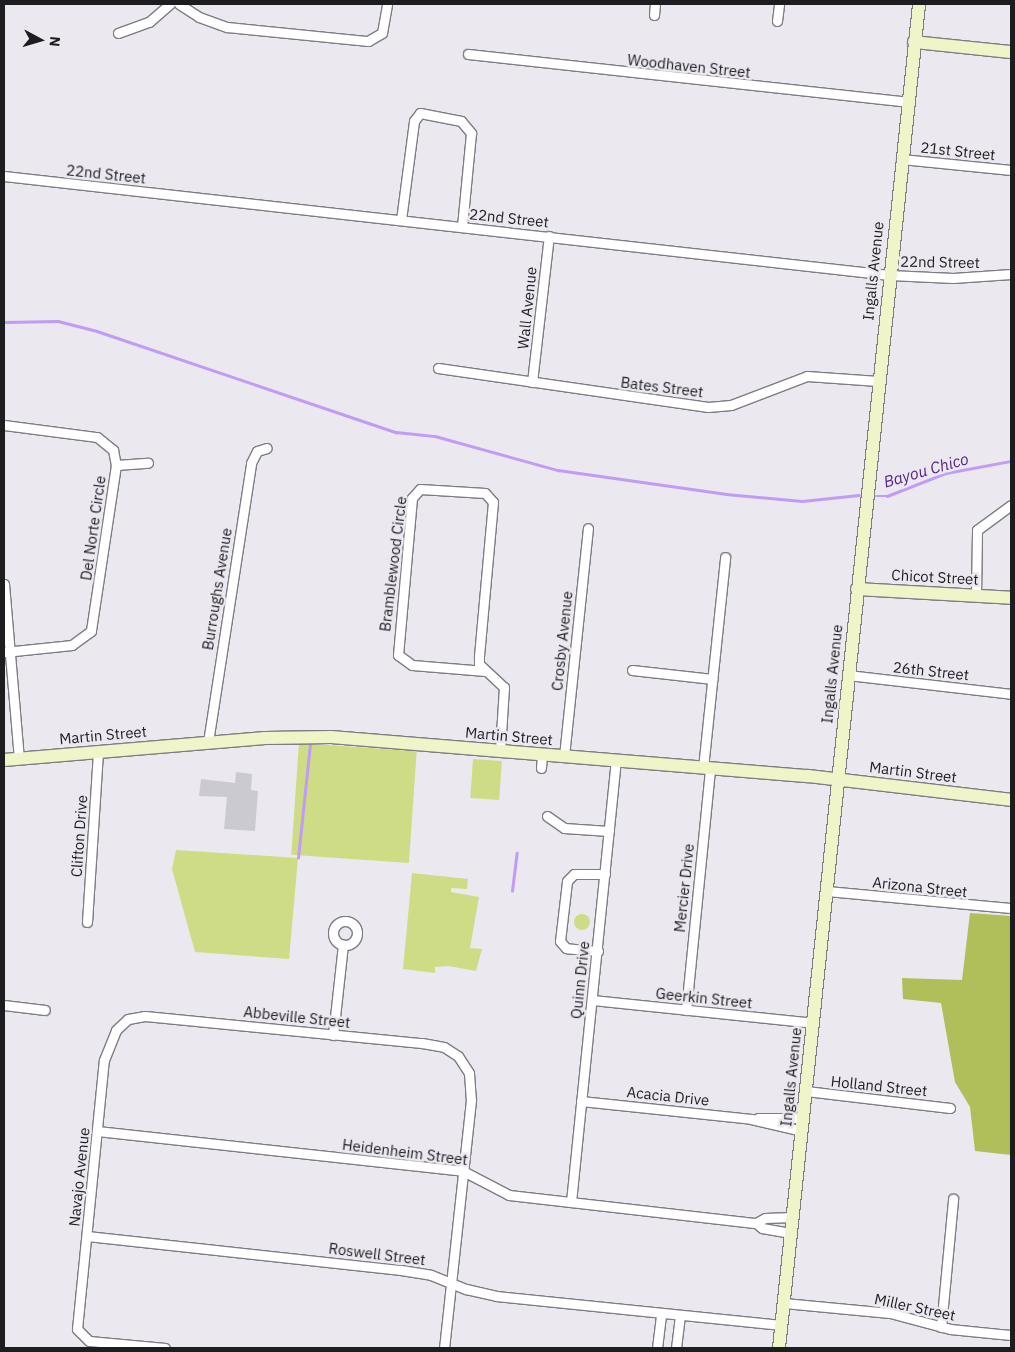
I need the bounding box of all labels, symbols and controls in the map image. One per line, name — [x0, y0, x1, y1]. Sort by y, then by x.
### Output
north arrow — [15, 15, 65, 65]
text: N — [45, 36, 64, 48]
street label: Woodhaven Street — [627, 51, 751, 81]
street label: 21st Street — [920, 138, 996, 164]
street label: 22nd Street — [65, 161, 147, 187]
street label: 22nd Street — [468, 205, 550, 231]
street label: Ingalls Avenue — [859, 221, 887, 321]
street label: 22nd Street — [900, 252, 980, 272]
street label: Wall Avenue — [514, 266, 540, 350]
street label: Bates Street — [620, 373, 704, 401]
water label: Bayou Chico — [881, 449, 971, 491]
street label: Del Norte Circle — [77, 474, 109, 582]
street label: Bramblewood Circle — [376, 495, 410, 633]
street label: Burroughs Avenue — [198, 527, 236, 651]
street label: Chicot Street — [891, 566, 979, 588]
street label: Crosby Avenue — [548, 590, 576, 692]
street label: Ingalls Avenue — [818, 624, 846, 724]
street label: 26th Street — [892, 658, 970, 684]
street label: Martin Street — [58, 722, 148, 748]
street label: Martin Street — [464, 723, 554, 749]
street label: Martin Street — [868, 758, 958, 786]
street label: Clifton Drive — [67, 794, 91, 878]
street label: Mercier Drive — [670, 843, 698, 933]
street label: Arizona Street — [872, 873, 968, 901]
street label: Quinn Drive — [567, 940, 593, 1020]
street label: Geerkin Street — [655, 984, 753, 1012]
street label: Abbeville Street — [243, 1002, 351, 1032]
street label: Ingalls Avenue — [777, 1027, 805, 1127]
street label: Holland Street — [830, 1072, 928, 1100]
street label: Acacia Drive — [626, 1083, 710, 1109]
street label: Navajo Avenue — [65, 1127, 93, 1227]
street label: Heidenheim Street — [341, 1135, 469, 1169]
street label: Roswell Street — [328, 1239, 426, 1269]
street label: Miller Street — [873, 1290, 957, 1324]

